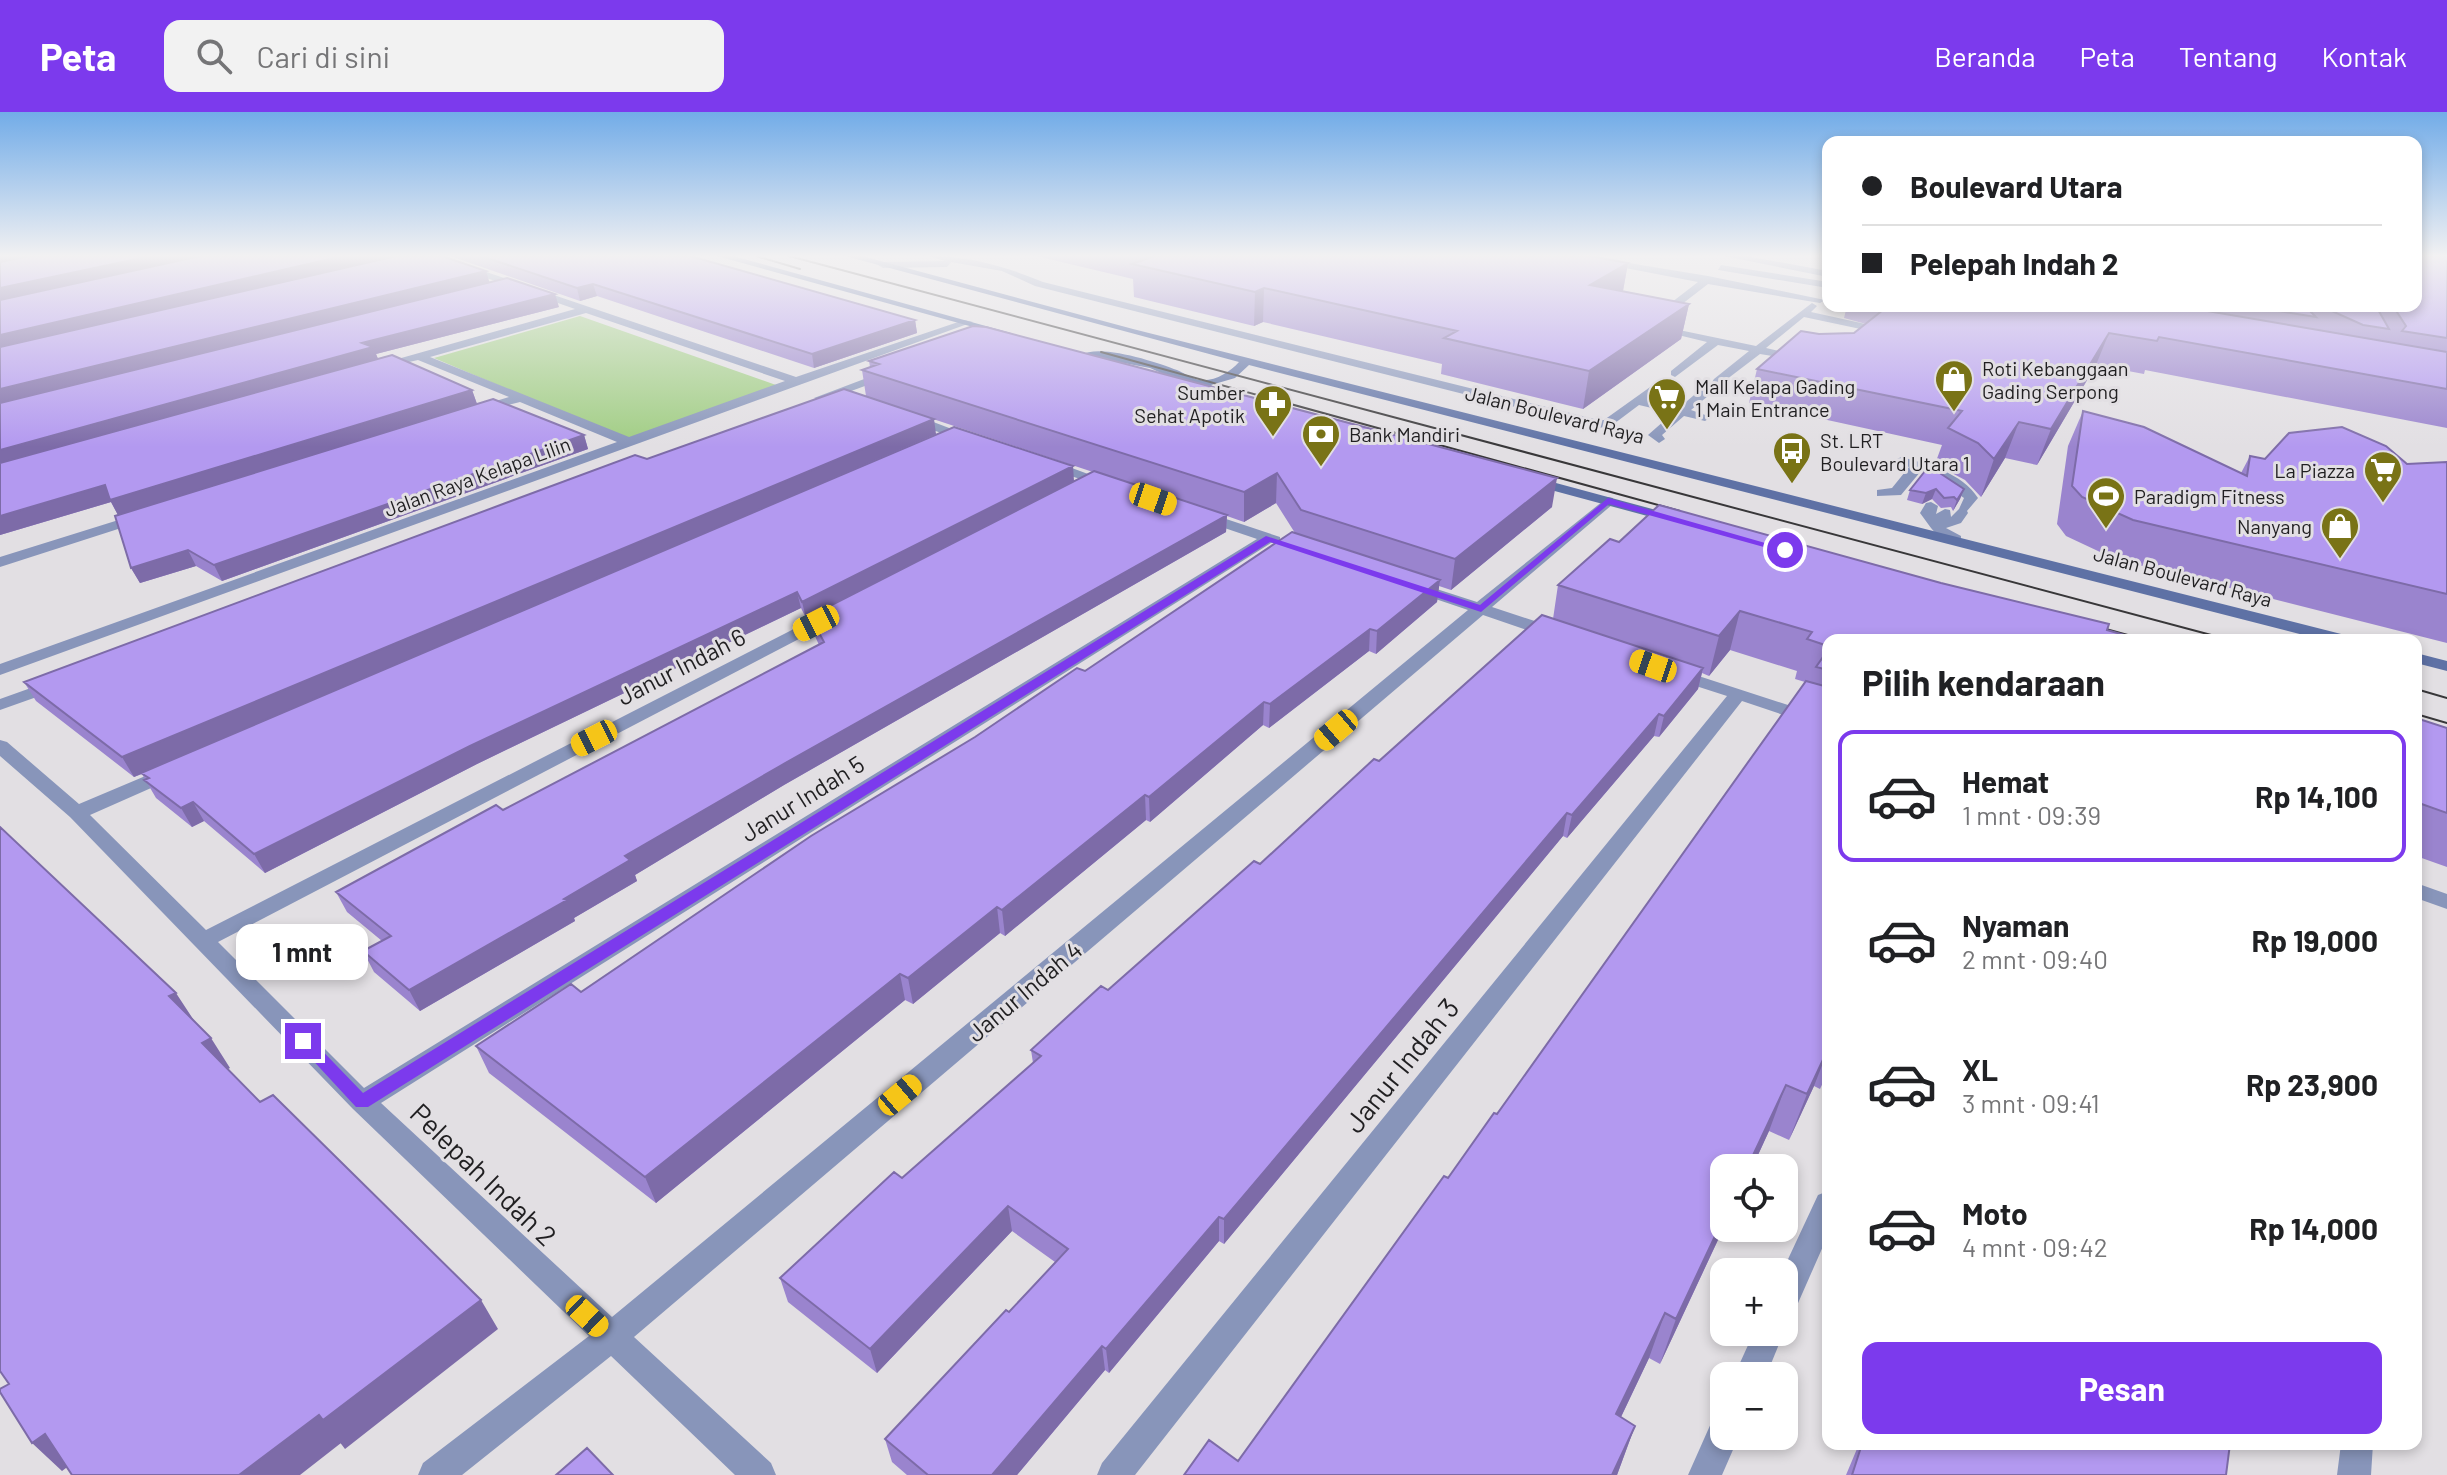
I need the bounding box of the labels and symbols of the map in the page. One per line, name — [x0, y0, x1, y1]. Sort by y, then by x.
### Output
place label: Roti Kebanggaan Gading Serpong — [1982, 356, 2128, 403]
shop icon: Roti Kebanggaan Gading Serpong — [1933, 358, 1975, 413]
place label: Mall Kelapa Gading 1 Main Entrance — [1695, 374, 1855, 421]
supermarket icon: Mall Kelapa Gading 1 Main Entrance — [1646, 376, 1688, 431]
place label: Sumber Sehat Apotik — [1134, 380, 1245, 427]
street label: Jalan Boulevard Raya — [1463, 380, 1647, 448]
pharmacy icon: Sumber Sehat Apotik — [1252, 383, 1294, 438]
bank icon: Bank Mandiri — [1300, 413, 1342, 468]
place label: Bank Mandiri — [1349, 422, 1460, 446]
place label: St. LRT Boulevard Utara 1 — [1820, 428, 1970, 475]
bus stop icon: St. LRT Boulevard Utara 1 — [1771, 430, 1813, 485]
street label: Jalan Raya Kelapa Lilin — [381, 431, 573, 521]
supermarket icon: La Piazza — [2362, 449, 2404, 504]
place label: La Piazza — [2274, 458, 2355, 482]
sports icon: Paradigm Fitness — [2085, 475, 2127, 530]
car — [1126, 480, 1180, 518]
place label: Paradigm Fitness — [2134, 484, 2285, 508]
shop icon: Nanyang — [2319, 505, 2361, 560]
place label: Nanyang — [2237, 514, 2312, 538]
route start — [1767, 532, 1803, 568]
street label: Jalan Boulevard Raya — [2091, 541, 2275, 611]
car — [789, 601, 843, 645]
street label: Janur Indah 6 — [612, 621, 750, 711]
car — [1626, 647, 1680, 685]
car — [1310, 705, 1362, 755]
car — [567, 716, 621, 760]
street label: Janur Indah 5 — [735, 749, 869, 847]
callout: 1 mnt — [237, 925, 369, 981]
street label: Janur Indah 4 — [961, 935, 1087, 1047]
street label: Janur Indah 3 — [1336, 991, 1466, 1139]
route end — [285, 1023, 321, 1059]
car — [874, 1070, 926, 1120]
street label: Pelepah Indah 2 — [404, 1096, 564, 1252]
car — [561, 1291, 613, 1341]

